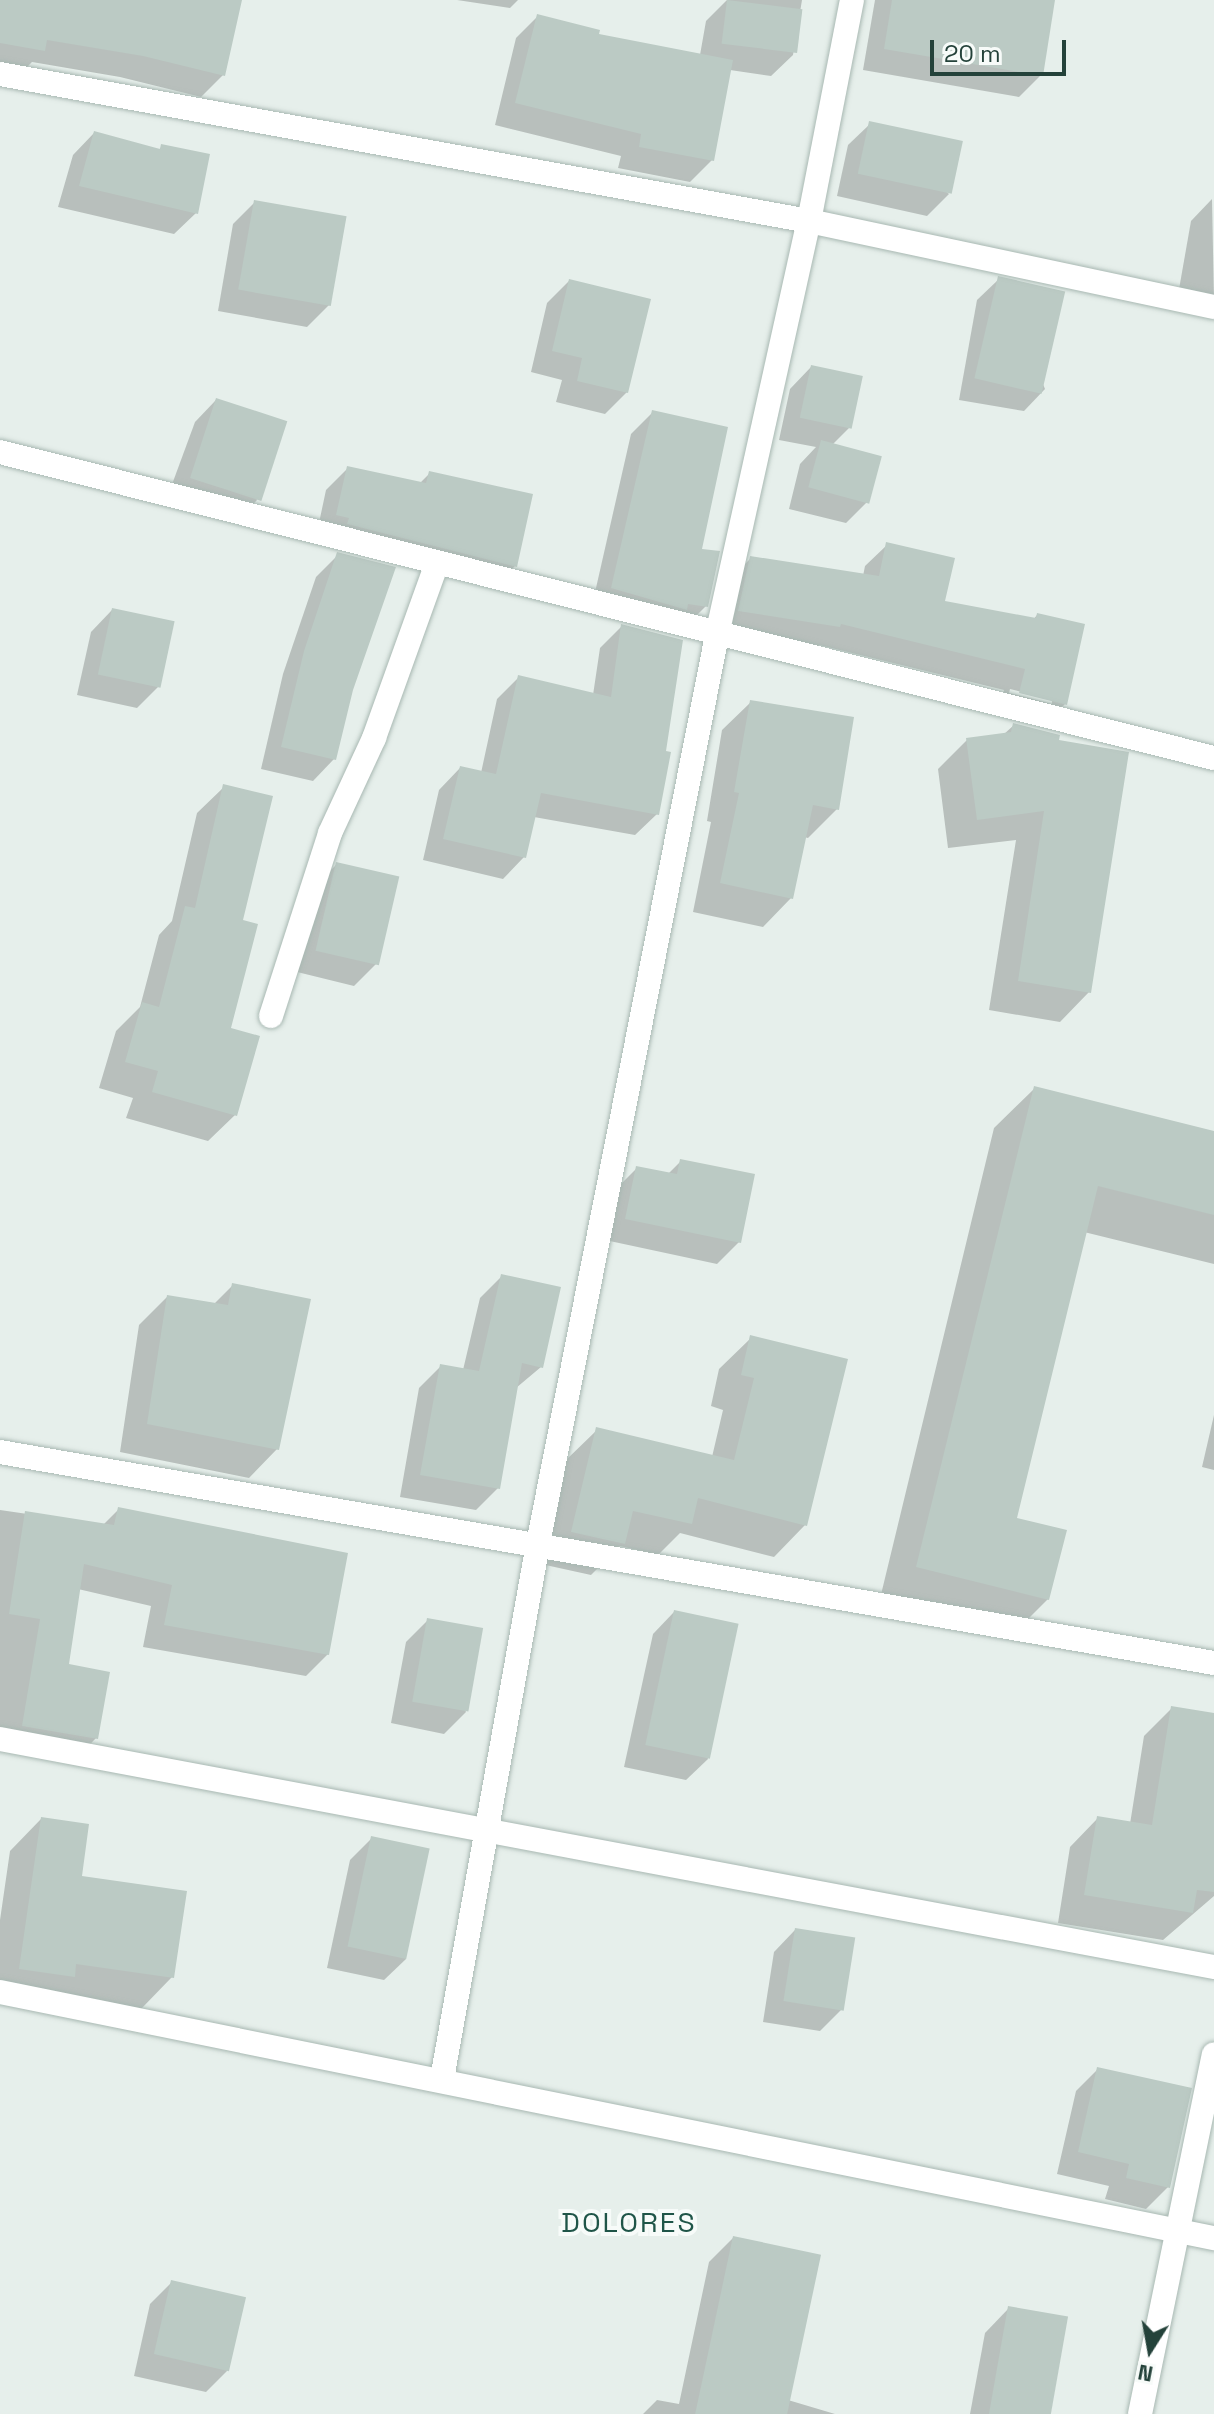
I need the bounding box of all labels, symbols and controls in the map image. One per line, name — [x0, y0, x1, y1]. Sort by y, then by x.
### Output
scale bar — [934, 24, 1070, 74]
text: 20 m — [944, 38, 1001, 69]
district label: DOLORES — [561, 2205, 697, 2239]
north arrow — [1110, 2310, 1190, 2390]
text: N — [1136, 2358, 1155, 2389]

